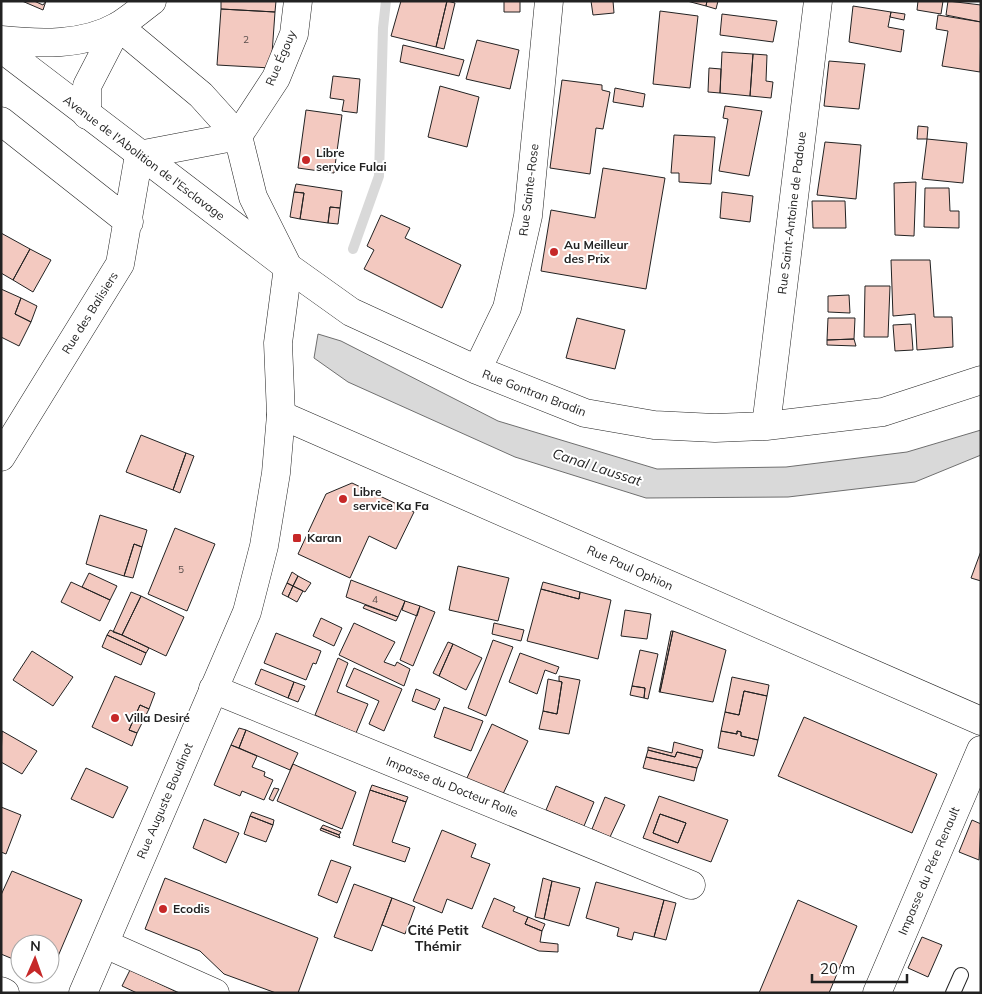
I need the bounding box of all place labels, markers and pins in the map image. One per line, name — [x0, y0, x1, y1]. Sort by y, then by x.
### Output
place label: Libre service Fulai — [316, 145, 387, 174]
marker: Libre service Fulai — [300, 154, 312, 166]
place label: Au Meilleur des Prix — [564, 237, 629, 266]
marker: Au Meilleur des Prix — [548, 246, 560, 258]
place label: Libre service Ka Fa — [353, 484, 429, 513]
marker: Libre service Ka Fa — [337, 493, 349, 505]
place label: Karan — [307, 530, 342, 545]
marker: Karan — [291, 532, 303, 544]
place label: Villa Desiré — [124, 710, 190, 725]
marker: Villa Desiré — [109, 712, 121, 724]
place label: Ecodis — [173, 901, 210, 916]
marker: Ecodis — [157, 903, 169, 915]

